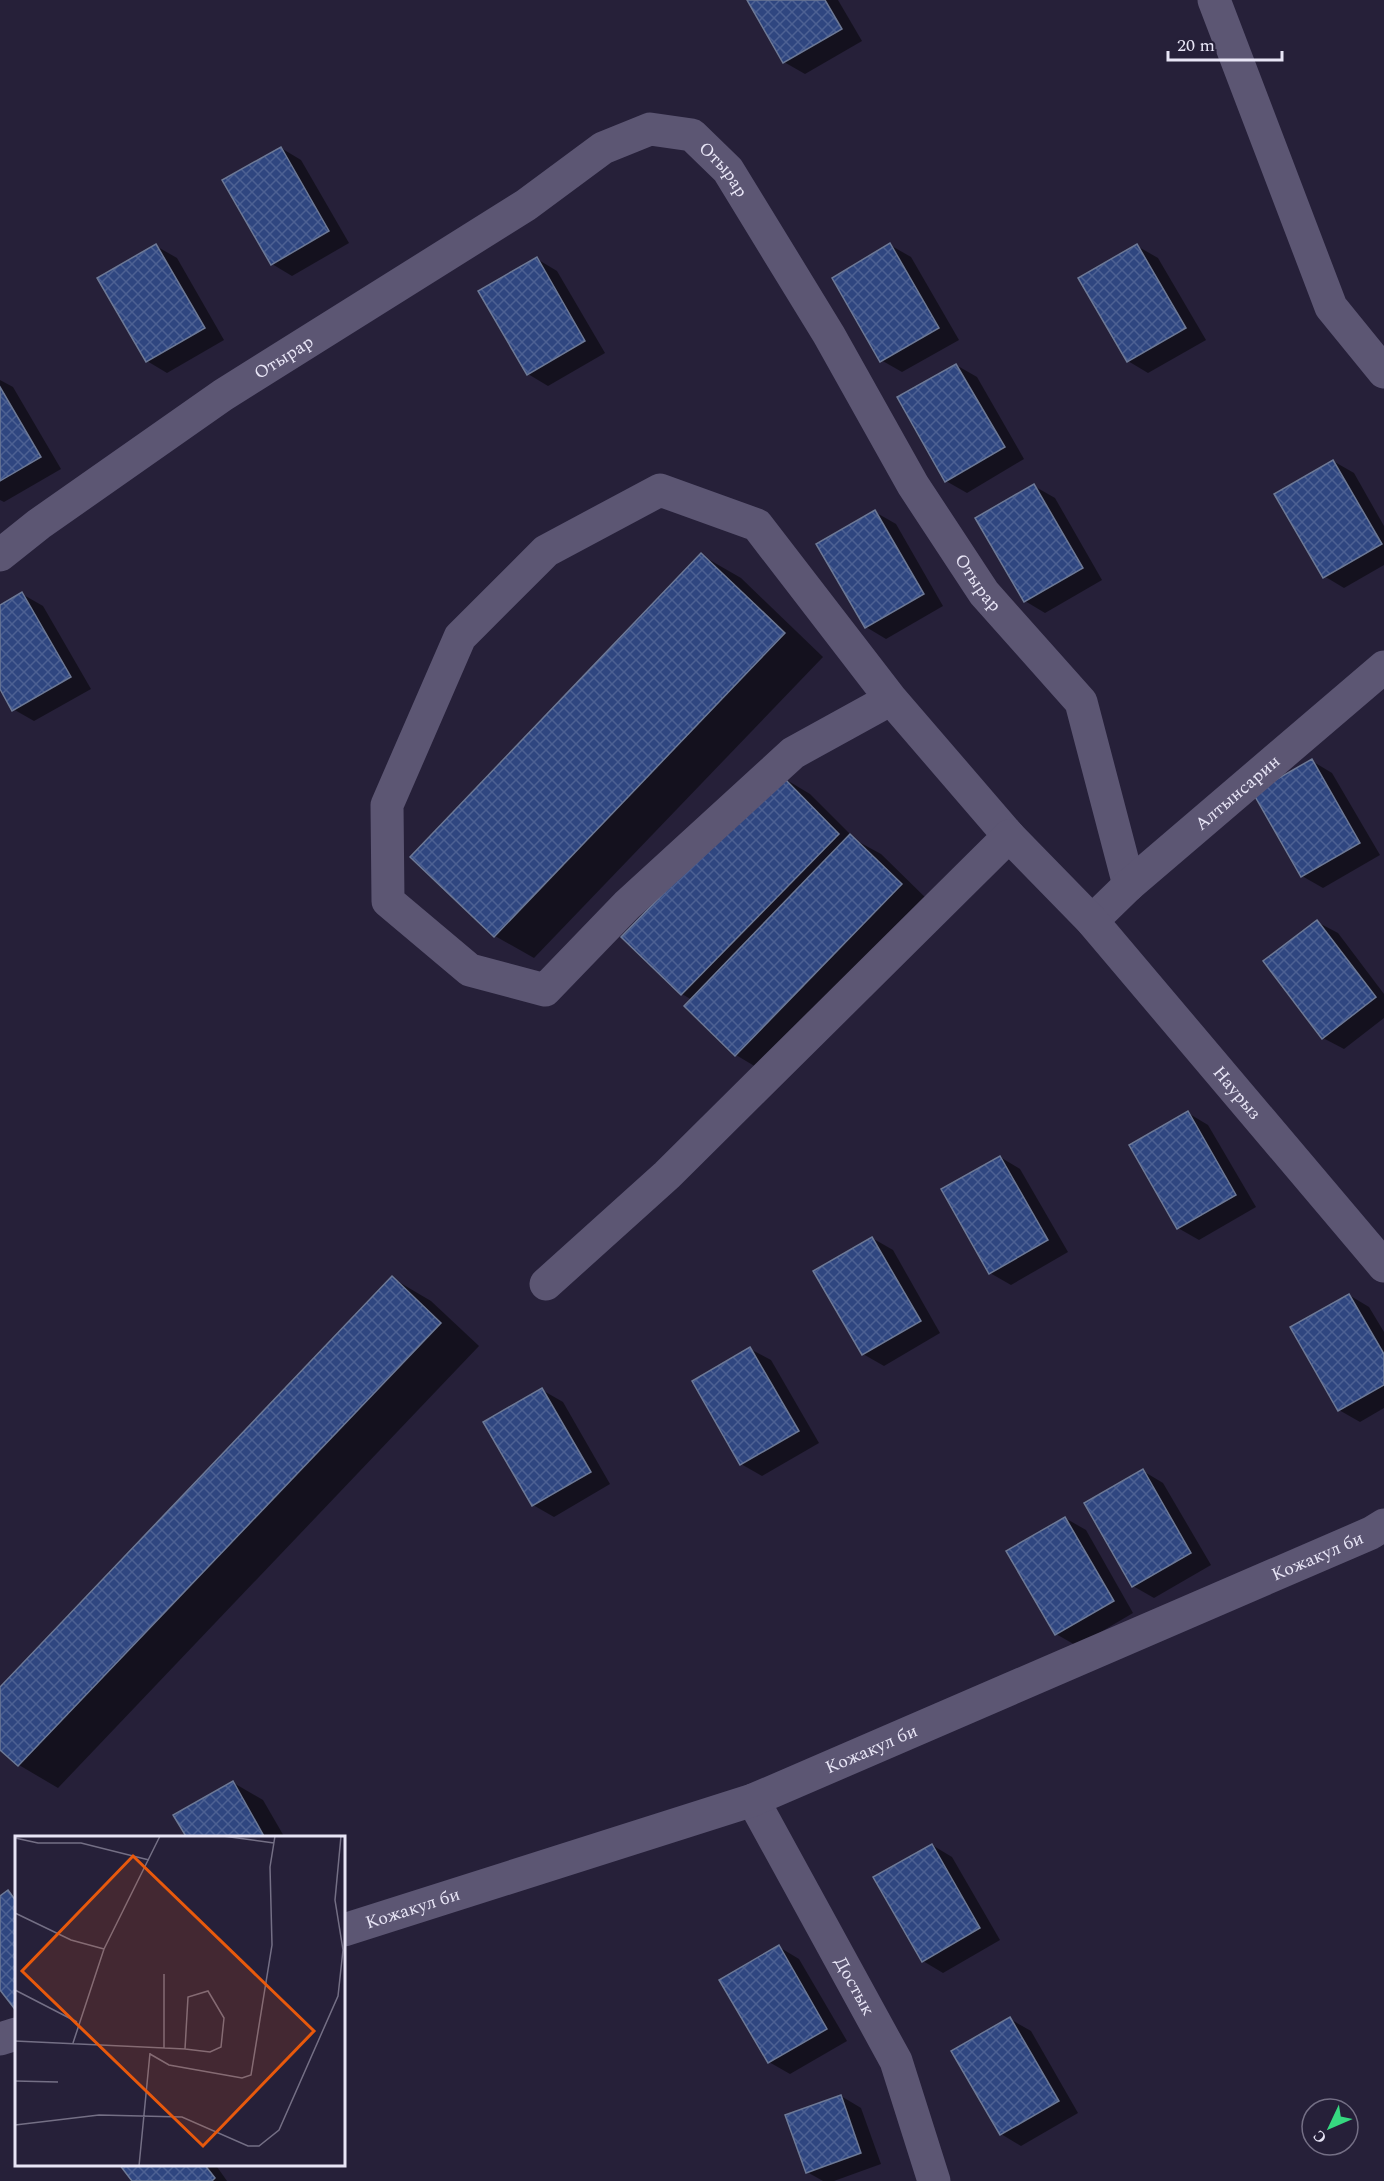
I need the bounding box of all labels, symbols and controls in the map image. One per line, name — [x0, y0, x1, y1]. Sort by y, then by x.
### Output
scale bar — [1168, 24, 1282, 62]
text: 20 m — [1177, 32, 1215, 59]
street label: Отырар — [693, 135, 755, 202]
street label: Отырар — [248, 328, 319, 386]
street label: Отырар — [948, 548, 1008, 618]
street label: Алтынсарин — [1189, 748, 1286, 837]
street label: Наурыз — [1206, 1060, 1268, 1126]
street label: Кожакул би — [1267, 1524, 1368, 1588]
street label: Кожакул би — [821, 1717, 922, 1781]
inset map — [15, 1836, 345, 2166]
street label: Кожакул би — [362, 1880, 463, 1936]
street label: Достык — [828, 1952, 882, 2020]
north arrow — [1300, 2097, 1360, 2157]
text: С — [1307, 2124, 1333, 2149]

